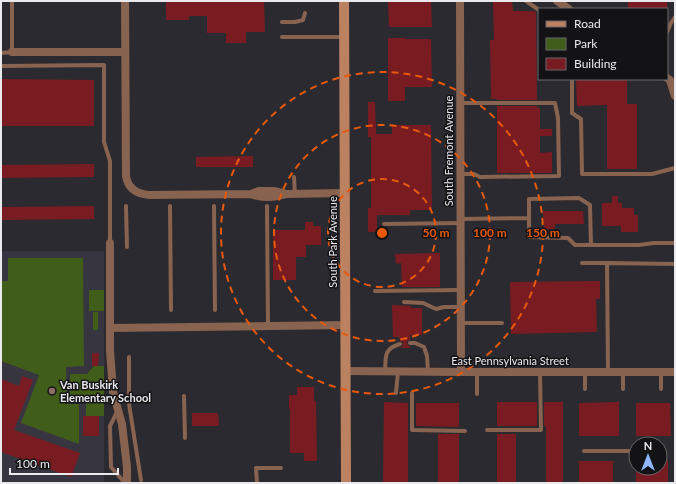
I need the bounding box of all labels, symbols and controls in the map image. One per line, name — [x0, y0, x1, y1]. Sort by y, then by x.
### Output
legend — [538, 8, 668, 80]
text: Road — [574, 16, 601, 31]
text: Park — [574, 36, 598, 51]
text: Building — [574, 56, 617, 71]
street label: South Fremont Avenue — [442, 95, 455, 206]
street label: South Park Avenue — [326, 196, 339, 288]
text: 50 m — [423, 225, 449, 240]
text: 100 m — [473, 225, 507, 240]
text: 150 m — [526, 225, 560, 240]
centre of rings — [375, 226, 389, 240]
street label: East Pennsylvania Street — [451, 354, 569, 367]
place label: Van Buskirk Elementary School — [59, 378, 151, 404]
marker: Van Buskirk Elementary School — [47, 386, 57, 396]
north arrow — [628, 436, 668, 476]
text: N — [644, 439, 652, 452]
scale bar — [10, 450, 118, 476]
text: 100 m — [16, 456, 50, 471]

